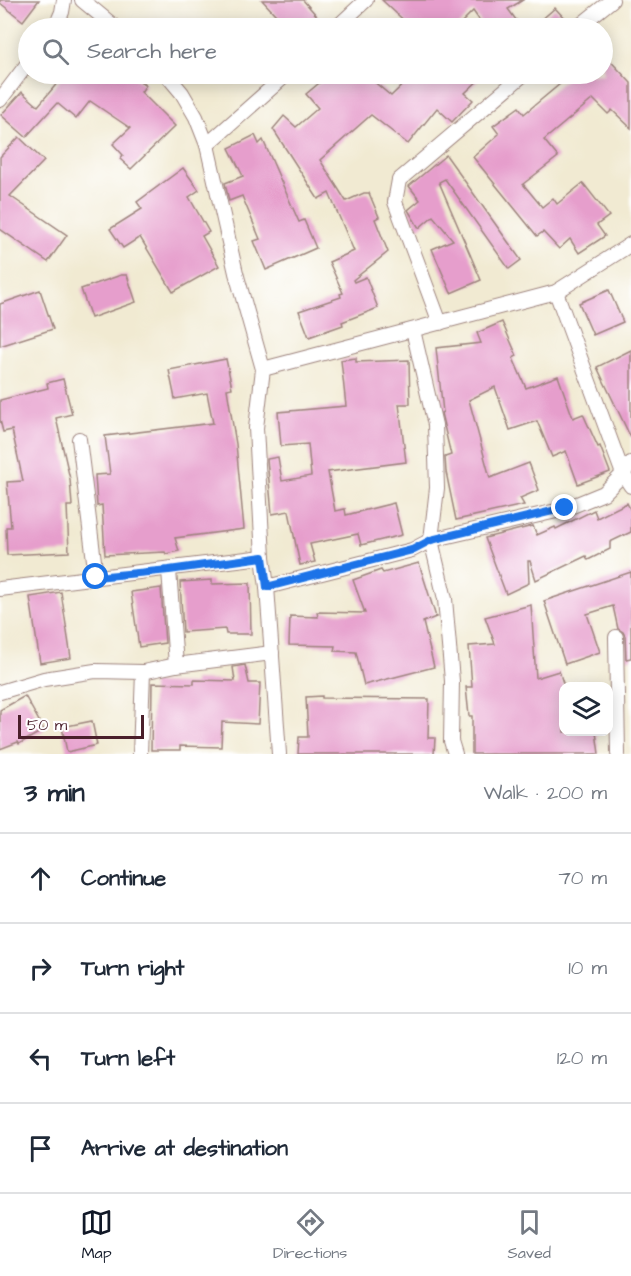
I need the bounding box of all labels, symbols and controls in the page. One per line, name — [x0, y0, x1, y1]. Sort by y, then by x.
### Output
search box — [18, 18, 613, 84]
icon: search — [39, 35, 72, 68]
text: Search here — [87, 36, 217, 67]
route end — [551, 494, 577, 520]
route start — [82, 563, 108, 589]
map controls — [559, 682, 613, 736]
button: layers — [559, 682, 613, 736]
scale bar — [18, 712, 144, 740]
text: 50 m — [27, 714, 67, 736]
text: 3 min — [24, 775, 85, 811]
text: Walk · 200 m — [484, 779, 607, 807]
icon: ahead — [24, 862, 57, 895]
text: Continue — [81, 863, 166, 894]
text: 70 m — [559, 864, 607, 892]
icon: right — [24, 952, 57, 985]
text: Turn right — [81, 953, 184, 984]
text: 10 m — [568, 954, 607, 982]
icon: left — [24, 1042, 57, 1075]
text: Turn left — [81, 1043, 175, 1074]
text: 120 m — [557, 1044, 607, 1072]
icon: arrive — [24, 1132, 57, 1165]
text: Arrive at destination — [81, 1133, 288, 1164]
tab: Map — [80, 1206, 113, 1264]
tab: Directions — [273, 1206, 347, 1264]
tab: Saved — [507, 1206, 551, 1264]

